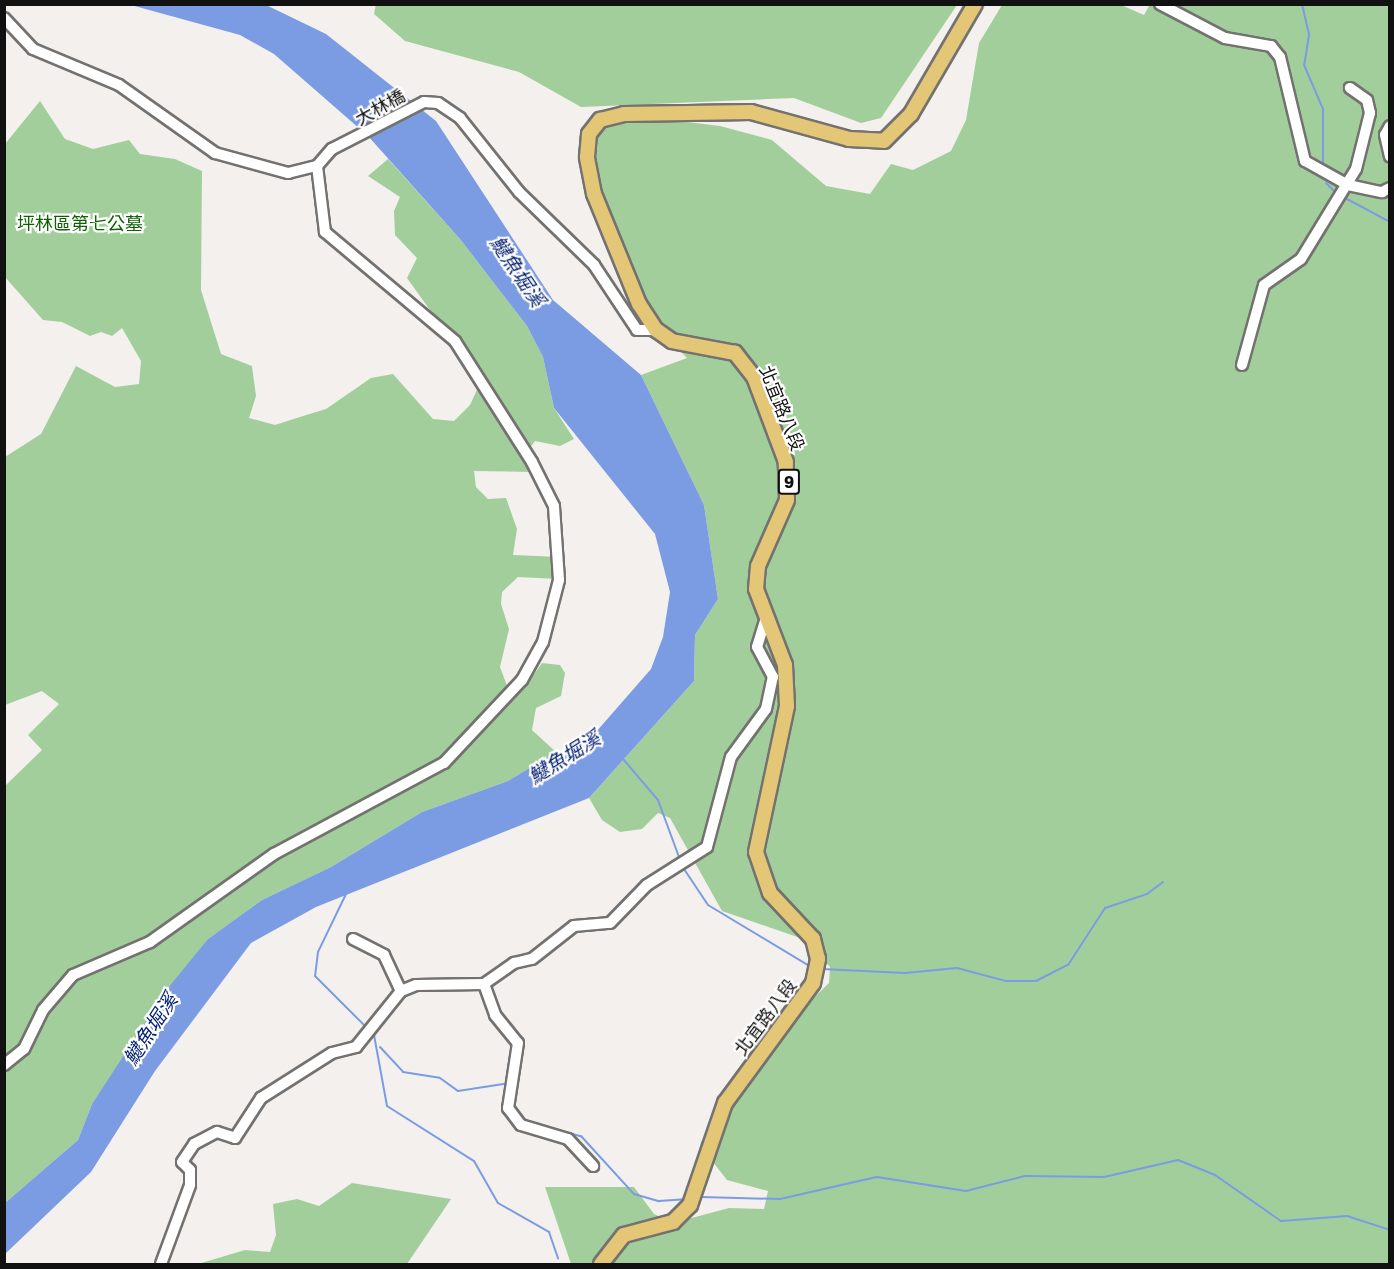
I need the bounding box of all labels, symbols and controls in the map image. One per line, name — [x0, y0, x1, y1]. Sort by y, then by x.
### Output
street label: 大林橋 — [351, 84, 409, 130]
park label: 坪林區第七公墓 — [17, 212, 143, 234]
water label: 𩻸魚堀溪 — [486, 231, 550, 311]
street label: 北宜路八段 — [755, 362, 809, 454]
road number: 9 — [777, 469, 801, 495]
water label: 𩻸魚堀溪 — [524, 726, 604, 788]
street label: 北宜路八段 — [729, 975, 801, 1059]
water label: 𩻸魚堀溪 — [118, 989, 182, 1069]

